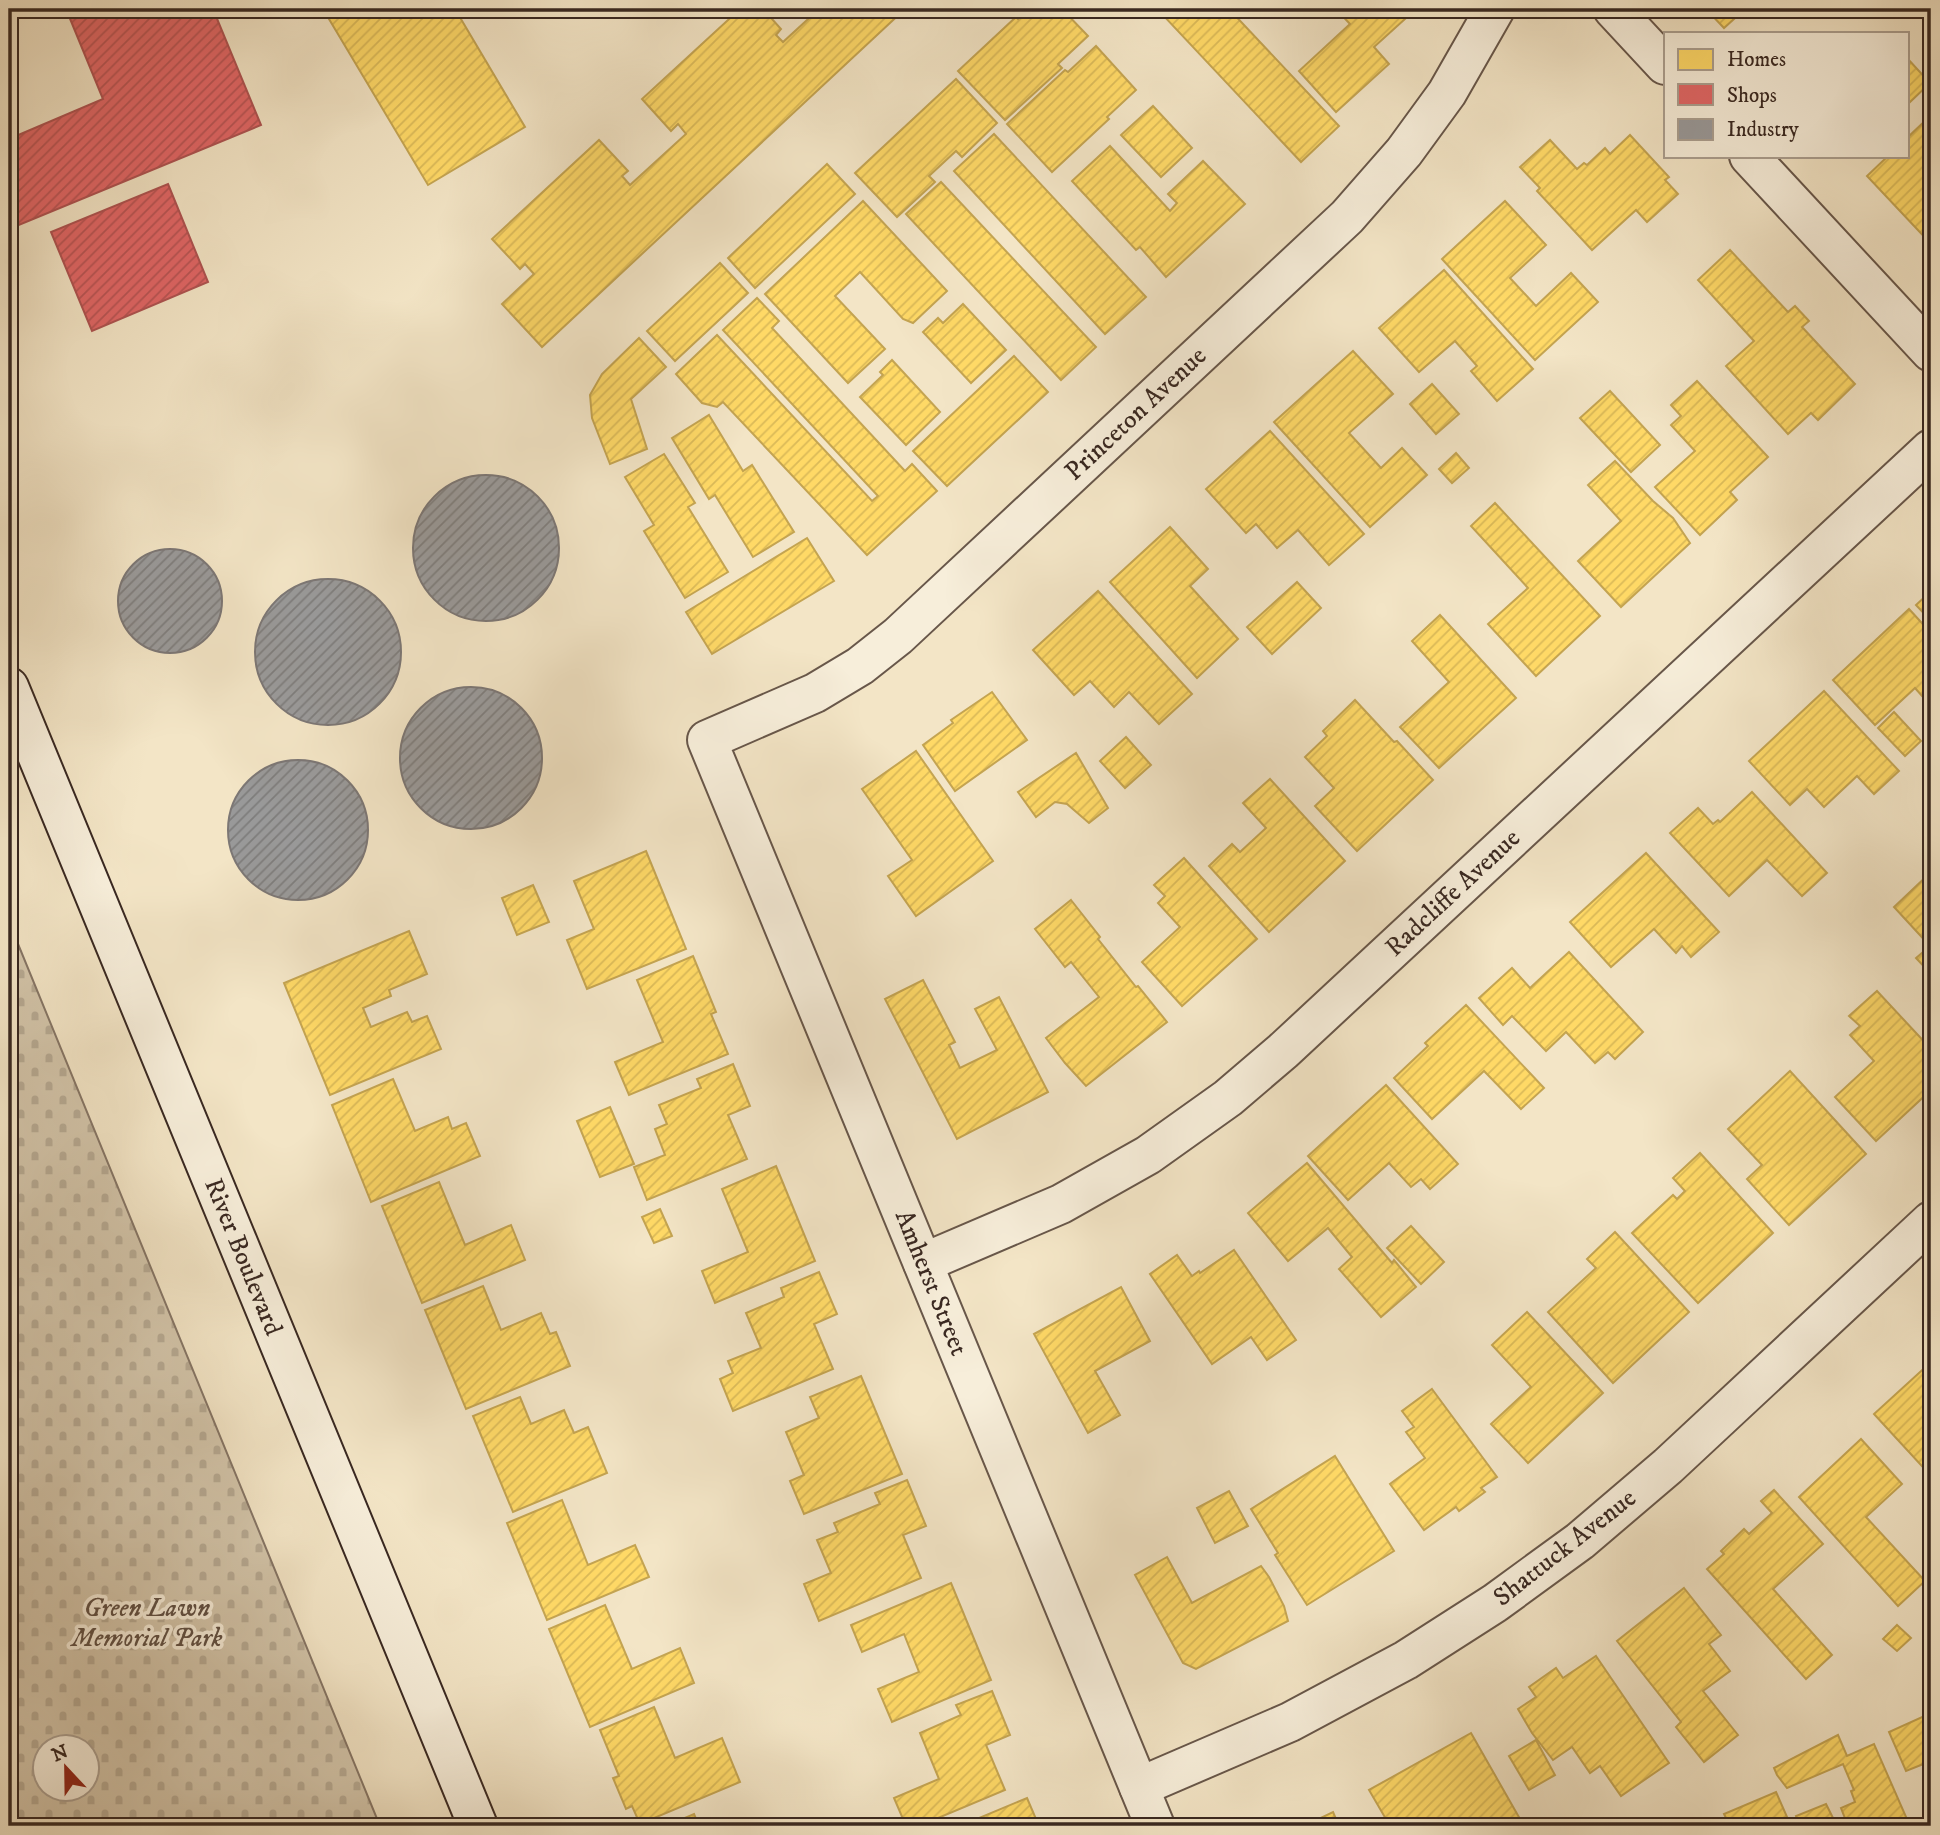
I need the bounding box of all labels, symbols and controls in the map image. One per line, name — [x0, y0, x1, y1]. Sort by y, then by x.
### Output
legend — [1664, 32, 1909, 158]
text: Homes — [1727, 47, 1786, 73]
text: Shops — [1727, 83, 1777, 109]
text: Industry — [1727, 117, 1800, 143]
street label: Princeton Avenue — [1058, 340, 1214, 488]
street label: Radcliffe Avenue — [1379, 822, 1527, 964]
street label: River Boulevard — [197, 1174, 290, 1340]
street label: Amherst Street — [887, 1205, 975, 1361]
street label: Shattuck Avenue — [1487, 1482, 1643, 1614]
park label: Green Lawn Memorial Park — [70, 1592, 223, 1655]
north arrow — [32, 1734, 102, 1804]
text: N — [49, 1740, 72, 1767]

